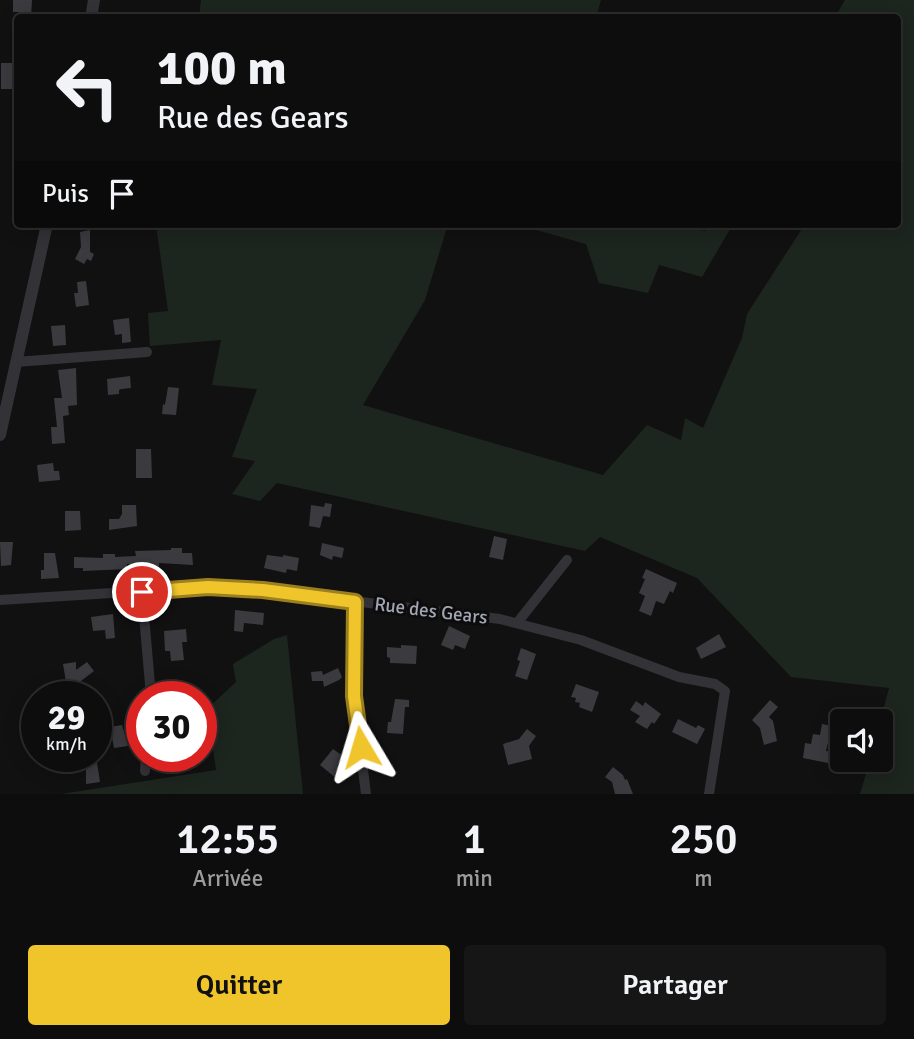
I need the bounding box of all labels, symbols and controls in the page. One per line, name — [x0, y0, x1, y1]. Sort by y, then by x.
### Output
text: 100 m — [157, 38, 287, 98]
icon: left — [42, 42, 133, 133]
text: Rue des Gears — [157, 98, 349, 137]
icon: arrive — [103, 175, 141, 213]
text: Puis — [42, 178, 89, 210]
pin — [112, 562, 172, 622]
icon: arrive — [123, 573, 161, 611]
street label: Rue des Gears — [373, 592, 489, 630]
speed limit sign: 30 — [126, 681, 217, 772]
text: 29 — [48, 696, 85, 739]
map controls — [830, 709, 893, 772]
button: sound — [830, 709, 893, 772]
position arrow — [324, 710, 398, 784]
text: km/h — [46, 733, 87, 755]
text: 12:55 — [177, 814, 279, 865]
text: 1 — [463, 814, 486, 865]
text: 250 — [669, 814, 737, 865]
text: Arrivée — [193, 864, 263, 893]
text: min — [456, 864, 493, 893]
text: m — [694, 864, 713, 893]
button: Quitter — [28, 945, 450, 1025]
button: Partager — [464, 945, 886, 1025]

